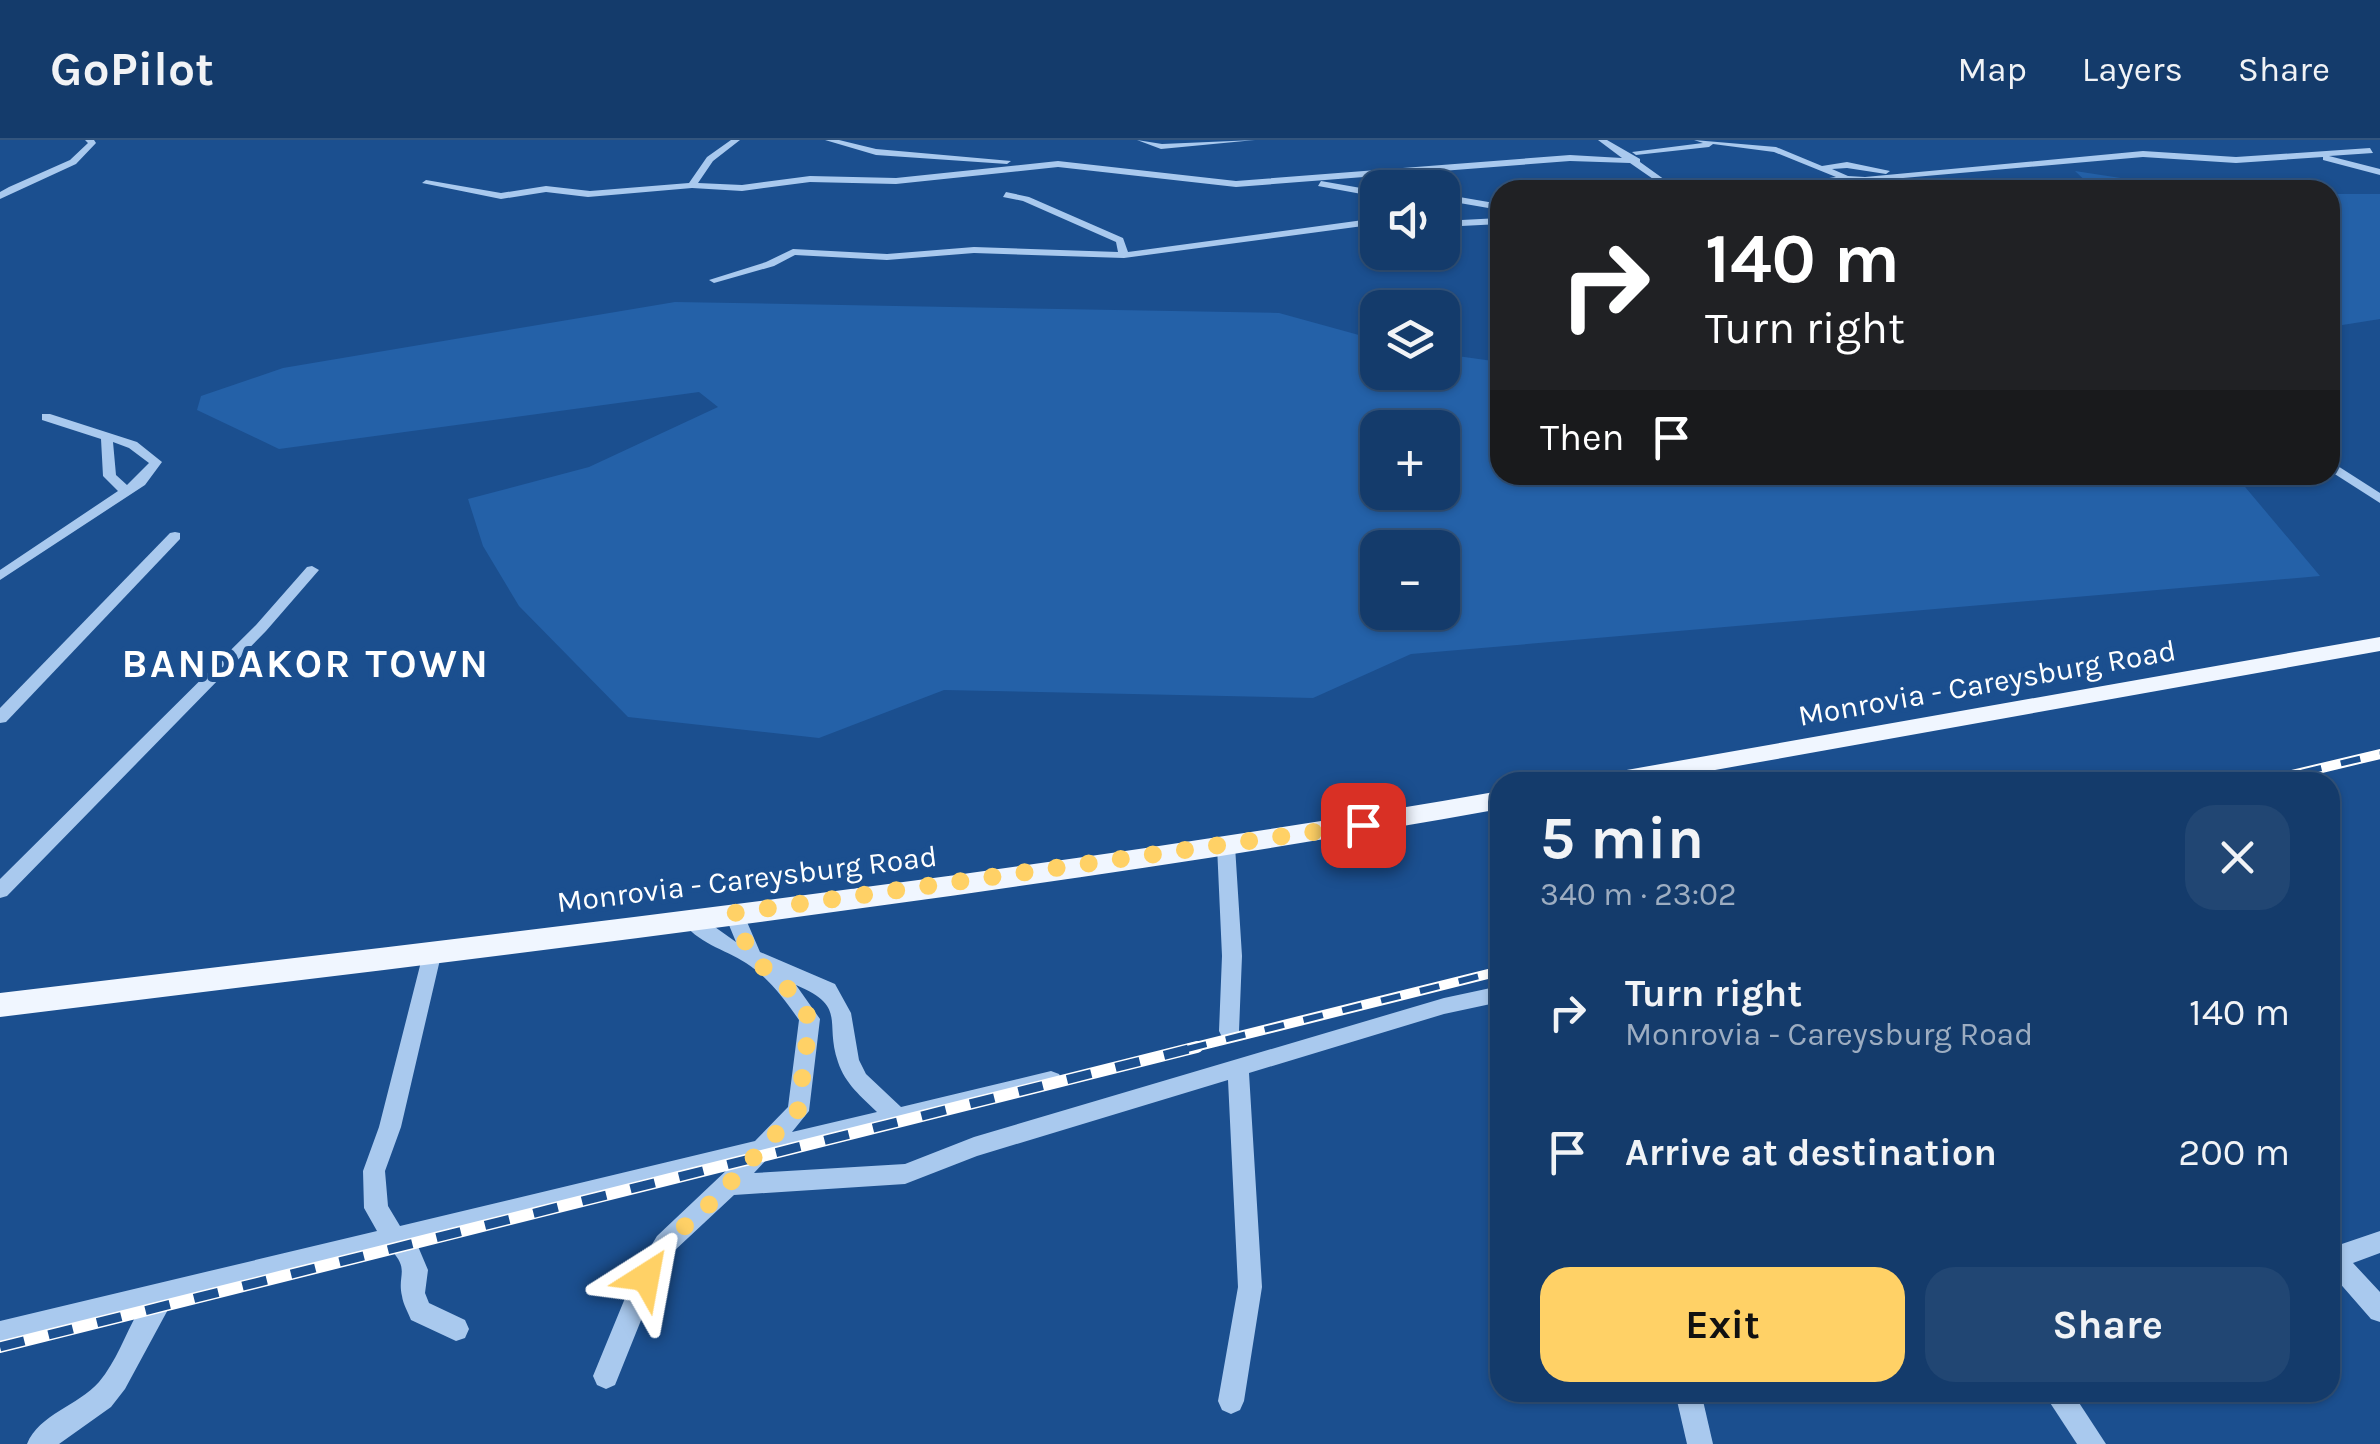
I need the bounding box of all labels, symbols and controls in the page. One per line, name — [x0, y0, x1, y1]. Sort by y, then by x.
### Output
text: GoPilot — [50, 41, 214, 97]
text: Map — [1957, 49, 2027, 90]
text: Layers — [2082, 49, 2183, 90]
text: Share — [2238, 49, 2330, 90]
map controls — [1360, 170, 1460, 630]
button: sound — [1360, 170, 1460, 270]
text: 140 m — [1705, 218, 1900, 300]
icon: right — [1540, 220, 1670, 350]
button: layers — [1360, 290, 1460, 390]
text: Turn right — [1705, 302, 1905, 354]
button: + — [1360, 410, 1460, 510]
icon: arrive — [1644, 410, 1699, 465]
text: Then — [1540, 415, 1624, 460]
button: − — [1360, 530, 1460, 630]
street label: Monrovia - Careysburg Road — [1795, 632, 2179, 734]
district label: BANDAKOR TOWN — [121, 640, 491, 687]
pin — [1321, 783, 1406, 868]
icon: arrive — [1336, 798, 1391, 853]
text: 5 min — [1540, 803, 1704, 873]
button: close — [2185, 805, 2290, 910]
street label: Monrovia - Careysburg Road — [555, 838, 939, 920]
text: 340 m · 23:02 — [1540, 876, 1737, 913]
text: Turn right — [1625, 971, 1802, 1016]
icon: right — [1540, 985, 1595, 1040]
text: 140 m — [2189, 990, 2290, 1035]
text: Monrovia - Careysburg Road — [1625, 1016, 2033, 1053]
icon: arrive — [1540, 1125, 1595, 1180]
text: Arrive at destination — [1625, 1130, 1997, 1175]
text: 200 m — [2178, 1130, 2290, 1175]
position arrow — [594, 1225, 698, 1329]
button: Exit — [1540, 1267, 1905, 1382]
button: Share — [1925, 1267, 2290, 1382]

